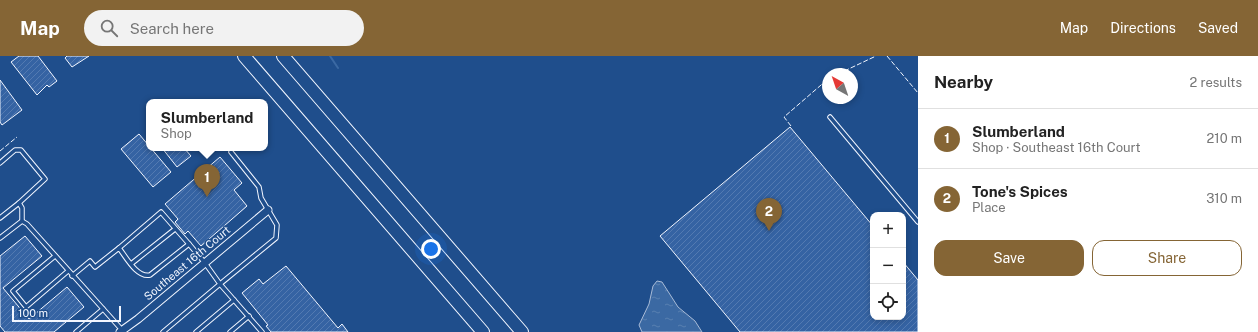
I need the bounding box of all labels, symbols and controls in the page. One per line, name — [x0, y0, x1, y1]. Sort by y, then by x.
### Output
search box — [84, 10, 364, 46]
text: Map — [20, 17, 60, 39]
icon: search — [98, 17, 120, 39]
text: Search here — [130, 20, 214, 37]
text: Map — [1060, 20, 1088, 36]
text: Directions — [1110, 20, 1176, 36]
text: Saved — [1198, 20, 1238, 36]
north arrow — [822, 68, 858, 104]
text: Nearby — [934, 72, 993, 92]
text: 2 results — [1190, 75, 1242, 90]
popup — [146, 99, 268, 151]
text: Slumberland — [161, 109, 253, 126]
text: Slumberland — [972, 123, 1065, 140]
text: Shop — [161, 126, 192, 141]
text: 1 — [944, 131, 950, 146]
text: 210 m — [1207, 131, 1242, 146]
text: Shop · Southeast 16th Court — [972, 140, 1141, 155]
pin: 1 — [194, 164, 220, 197]
text: Tone's Spices — [972, 183, 1068, 200]
text: 2 — [943, 191, 951, 206]
text: 310 m — [1206, 191, 1242, 206]
pin: 2 — [756, 198, 782, 231]
text: Place — [972, 200, 1006, 215]
map controls — [870, 212, 906, 320]
button: + — [870, 212, 906, 248]
street label: Southeast 16th Court — [142, 224, 232, 302]
your location — [421, 239, 441, 259]
button: Save — [934, 240, 1084, 276]
button: Share — [1092, 240, 1242, 276]
button: − — [870, 248, 906, 284]
button: locate — [870, 284, 906, 320]
scale bar — [12, 304, 121, 323]
text: 100 m — [18, 307, 48, 319]

